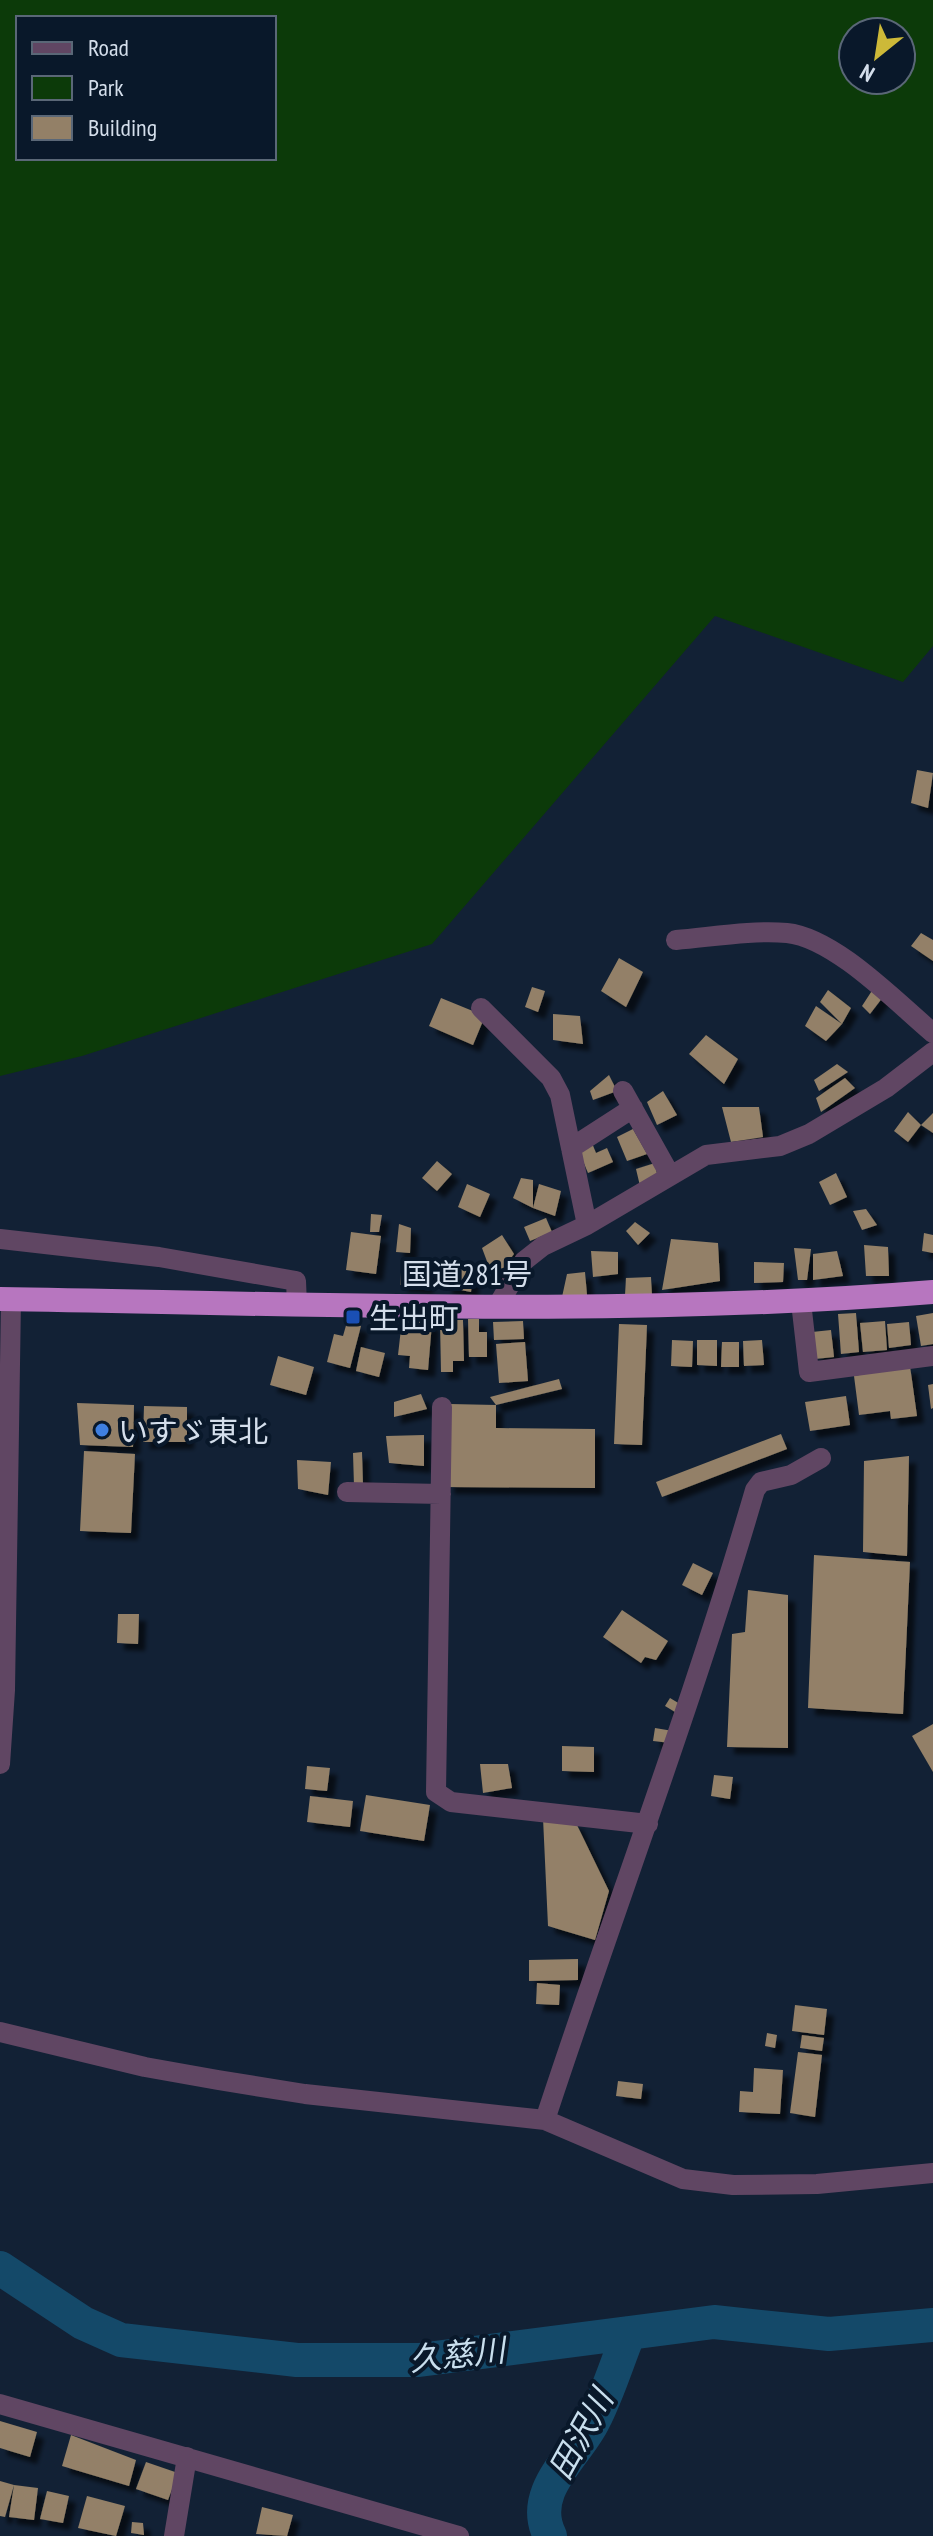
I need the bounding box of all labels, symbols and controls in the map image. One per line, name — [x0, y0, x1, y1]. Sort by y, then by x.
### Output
legend — [16, 16, 276, 160]
north arrow — [837, 16, 917, 96]
text: Road — [88, 32, 129, 63]
text: N — [855, 58, 879, 88]
text: Park — [88, 72, 124, 103]
text: Building — [88, 112, 157, 143]
street label: 国道281号 — [402, 1254, 532, 1293]
place label: 生出町 — [369, 1298, 459, 1337]
marker: 生出町 — [344, 1308, 362, 1326]
place label: いすゞ東北 — [118, 1411, 268, 1450]
marker: いすゞ東北 — [93, 1421, 111, 1439]
water label: 久慈川 — [407, 2328, 510, 2380]
water label: 田沢川 — [538, 2379, 623, 2486]

